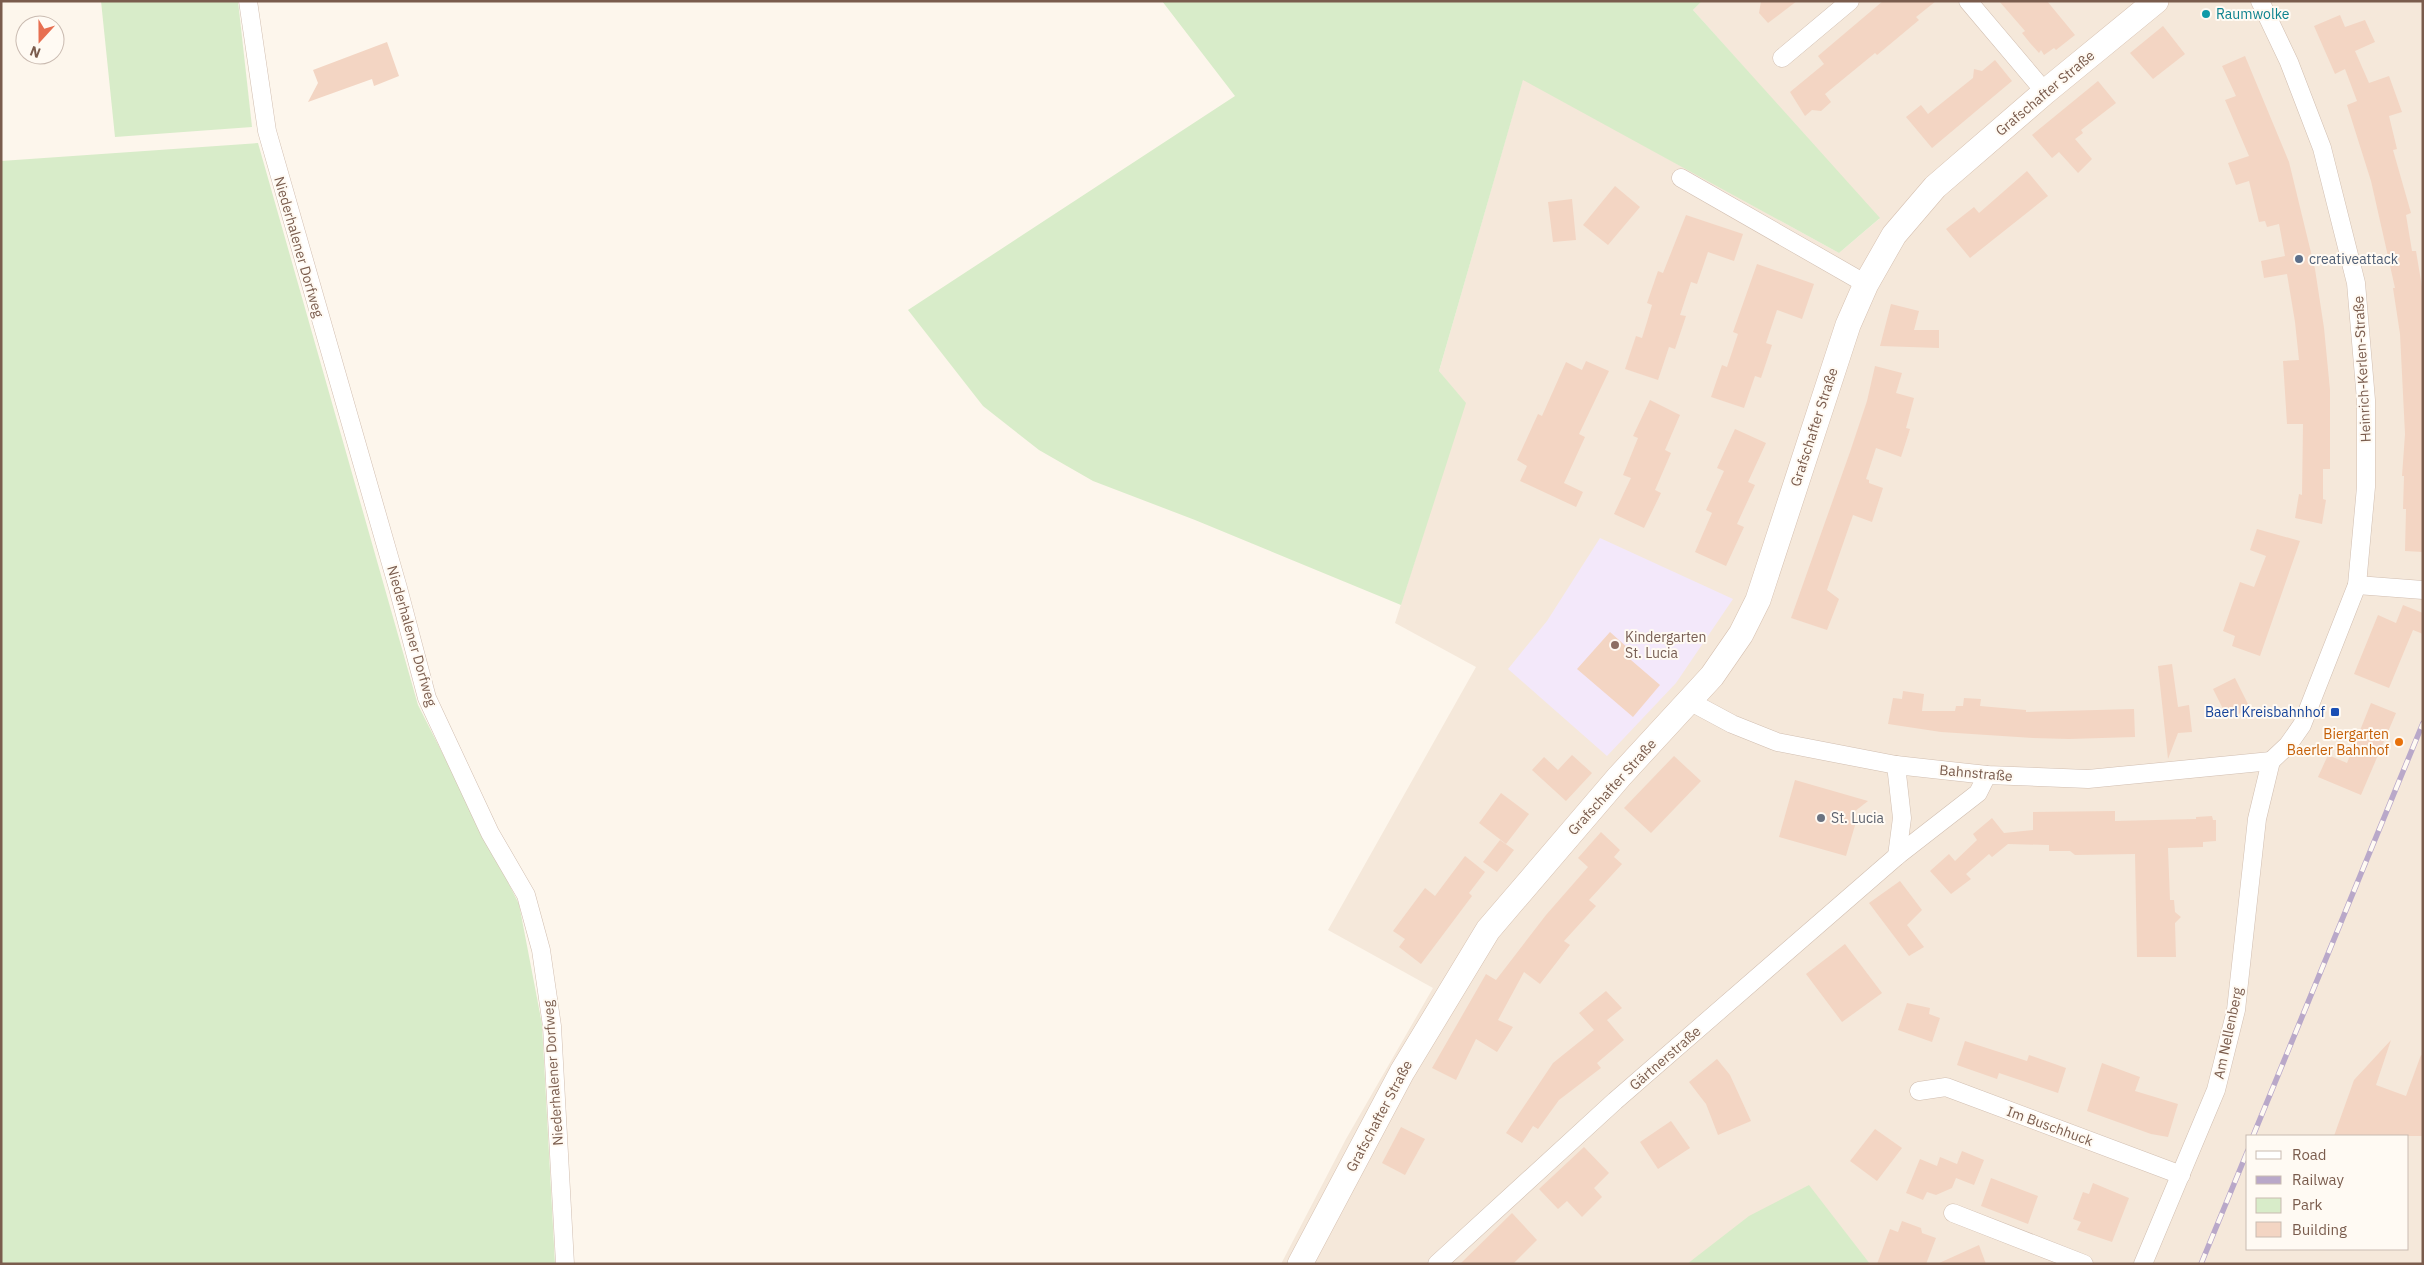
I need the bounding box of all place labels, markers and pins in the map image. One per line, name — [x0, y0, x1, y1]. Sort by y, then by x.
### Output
place label: Raumwolke — [2216, 5, 2290, 23]
marker: Raumwolke — [2200, 8, 2212, 20]
place label: creativeattack — [2309, 250, 2399, 268]
marker: creativeattack — [2293, 253, 2305, 265]
place label: Kindergarten St. Lucia — [1625, 628, 1706, 662]
marker: Kindergarten St. Lucia — [1609, 639, 1621, 651]
place label: Baerl Kreisbahnhof — [2205, 703, 2325, 721]
marker: Baerl Kreisbahnhof — [2329, 706, 2341, 718]
place label: Biergarten Baerler Bahnhof — [2287, 725, 2389, 759]
marker: Biergarten Baerler Bahnhof — [2393, 736, 2405, 748]
place label: St. Lucia — [1831, 809, 1885, 827]
marker: St. Lucia — [1815, 812, 1827, 824]

